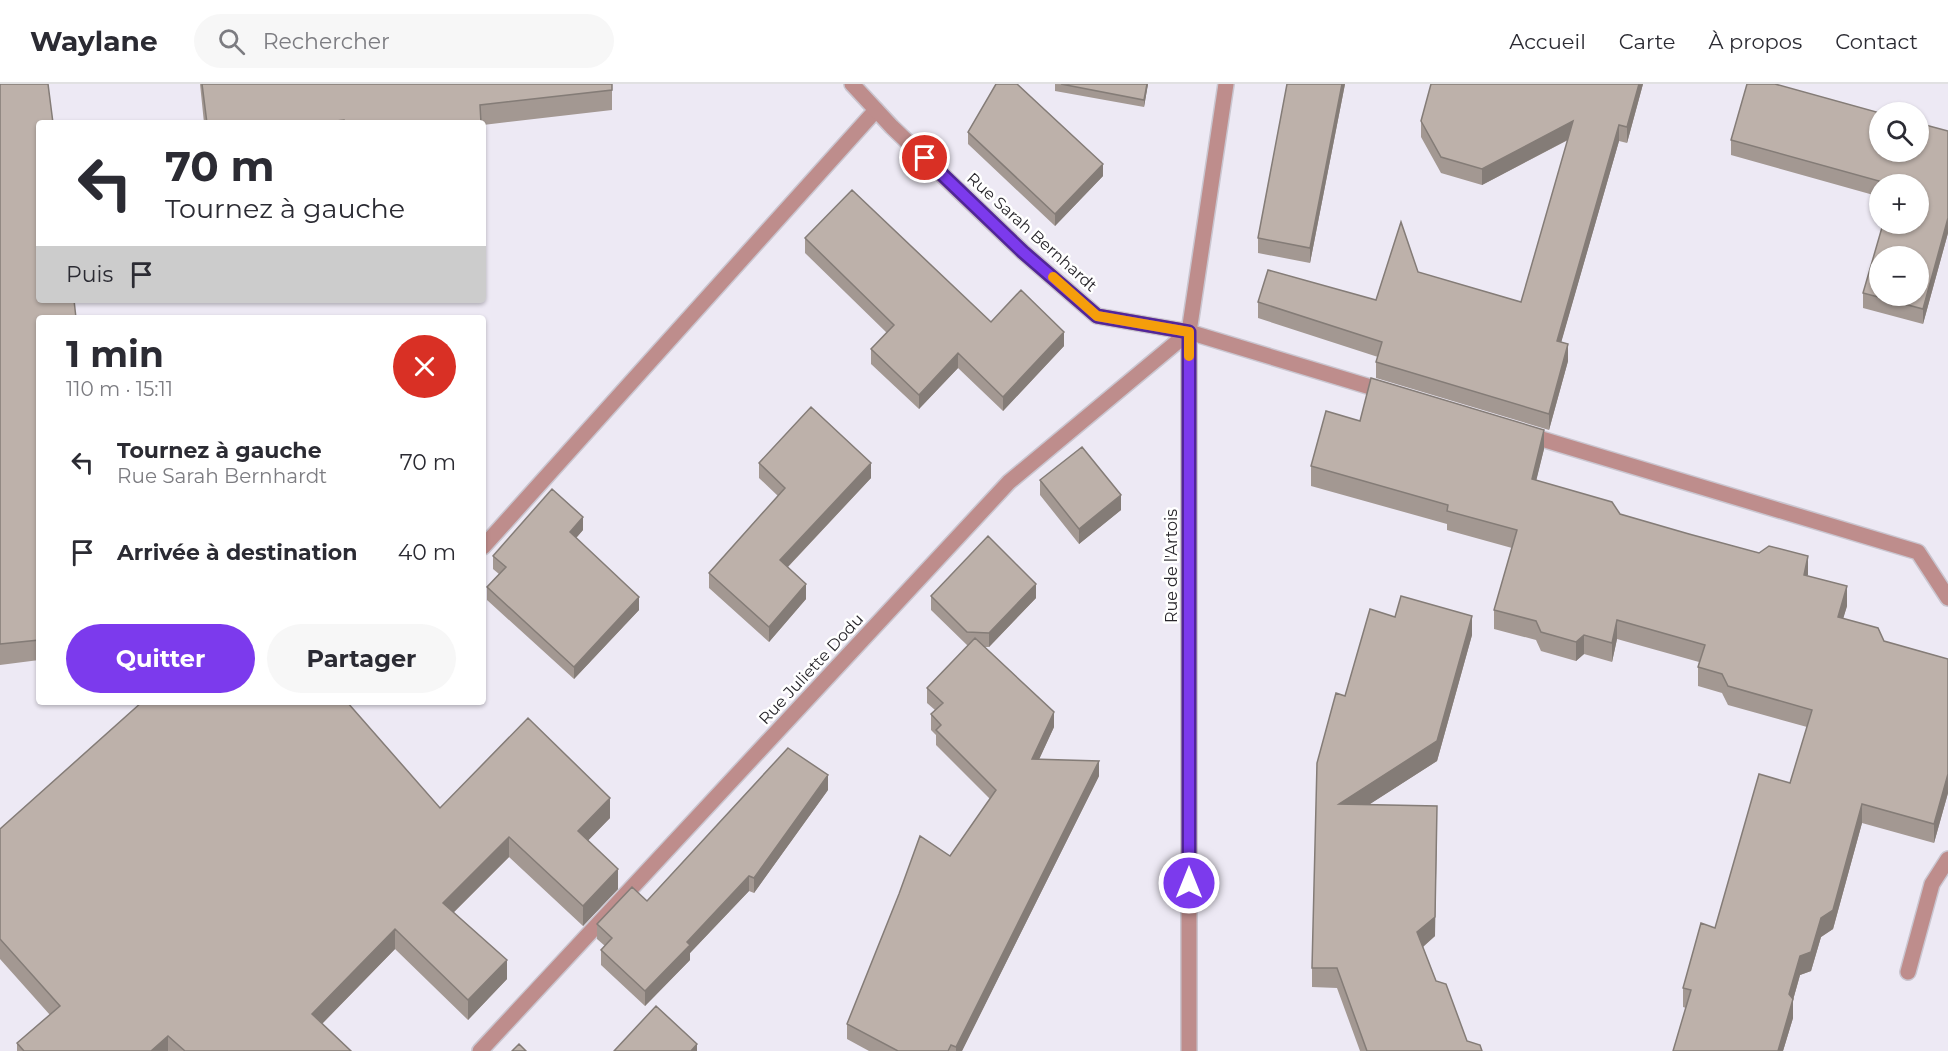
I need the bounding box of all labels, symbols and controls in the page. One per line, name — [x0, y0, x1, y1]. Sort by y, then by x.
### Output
search box — [194, 14, 614, 68]
text: Waylane — [30, 24, 158, 58]
icon: search — [215, 25, 248, 58]
text: Rechercher — [263, 28, 390, 55]
text: Accueil — [1509, 29, 1586, 54]
text: Carte — [1619, 29, 1675, 54]
text: À propos — [1708, 29, 1802, 54]
text: Contact — [1835, 29, 1918, 54]
map controls — [1869, 102, 1929, 306]
button: search — [1869, 102, 1929, 162]
pin — [899, 132, 950, 183]
text: 70 m — [165, 140, 275, 192]
icon: arrive — [908, 141, 941, 174]
icon: left — [66, 144, 144, 222]
street label: Rue Sarah Bernhardt — [963, 169, 1101, 296]
button: + — [1869, 174, 1929, 234]
text: Tournez à gauche — [165, 192, 405, 225]
button: − — [1869, 246, 1929, 306]
icon: arrive — [125, 258, 158, 291]
text: Puis — [66, 261, 113, 288]
text: 1 min — [66, 332, 164, 376]
button: close — [393, 335, 456, 398]
text: 110 m · 15:11 — [66, 377, 173, 401]
text: Tournez à gauche — [117, 437, 322, 464]
icon: left — [66, 446, 99, 479]
text: 70 m — [400, 449, 456, 476]
text: Rue Sarah Bernhardt — [117, 464, 327, 488]
street label: Rue de l'Artois — [1162, 509, 1181, 623]
icon: arrive — [66, 536, 99, 569]
text: Arrivée à destination — [117, 539, 357, 566]
text: 40 m — [398, 539, 456, 566]
street label: Rue Juliette Dodu — [755, 610, 867, 728]
button: Quitter — [66, 624, 255, 693]
button: Partager — [267, 624, 456, 693]
position arrow — [1157, 851, 1221, 915]

